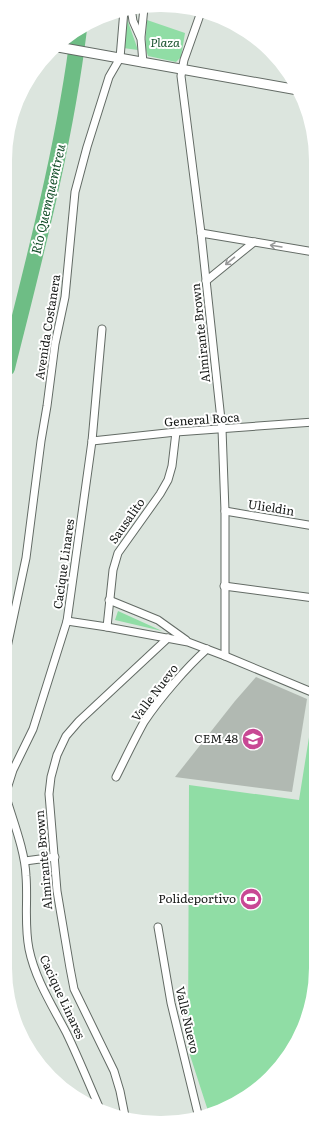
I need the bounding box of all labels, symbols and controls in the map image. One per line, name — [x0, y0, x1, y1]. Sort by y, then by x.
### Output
park label: Plaza — [150, 33, 180, 51]
water label: Río Quemquemtreu — [26, 142, 70, 256]
one-way arrow — [270, 242, 283, 250]
one-way arrow — [225, 257, 235, 266]
street label: Avenida Costanera — [30, 272, 64, 381]
street label: Almirante Brown — [186, 282, 214, 384]
street label: General Roca — [164, 407, 241, 431]
street label: Sausalito — [104, 494, 149, 547]
street label: Ulieldin — [247, 494, 296, 520]
street label: Cacique Linares — [48, 517, 78, 610]
street label: Valle Nuevo — [127, 660, 182, 725]
school or university icon: CEM 48 — [240, 726, 266, 752]
place label: CEM 48 — [194, 729, 238, 747]
street label: Almirante Brown — [30, 809, 56, 911]
sports icon: Polideportivo — [238, 886, 264, 912]
place label: Polideportivo — [158, 889, 236, 907]
street label: Cacique Linares — [36, 952, 91, 1042]
street label: Valle Nuevo — [172, 985, 204, 1055]

